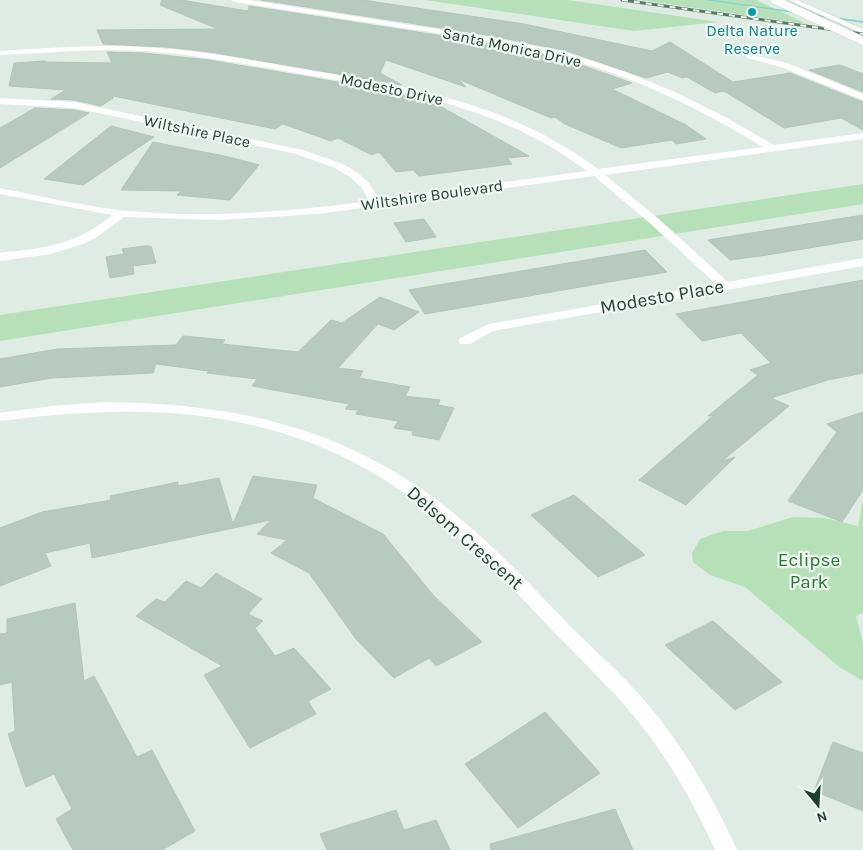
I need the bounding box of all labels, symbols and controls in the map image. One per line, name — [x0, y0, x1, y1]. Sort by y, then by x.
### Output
marker: Delta Nature Reserve — [746, 6, 758, 18]
place label: Delta Nature Reserve — [706, 21, 798, 58]
street label: Santa Monica Drive — [441, 23, 583, 71]
street label: Modesto Drive — [339, 69, 445, 109]
street label: Wiltshire Place — [142, 110, 252, 152]
street label: Wiltshire Boulevard — [360, 176, 504, 214]
street label: Modesto Place — [598, 275, 726, 319]
street label: Delsom Crescent — [402, 482, 528, 594]
park label: Eclipse Park — [778, 549, 840, 593]
north arrow — [793, 780, 843, 830]
text: N — [814, 807, 829, 827]

